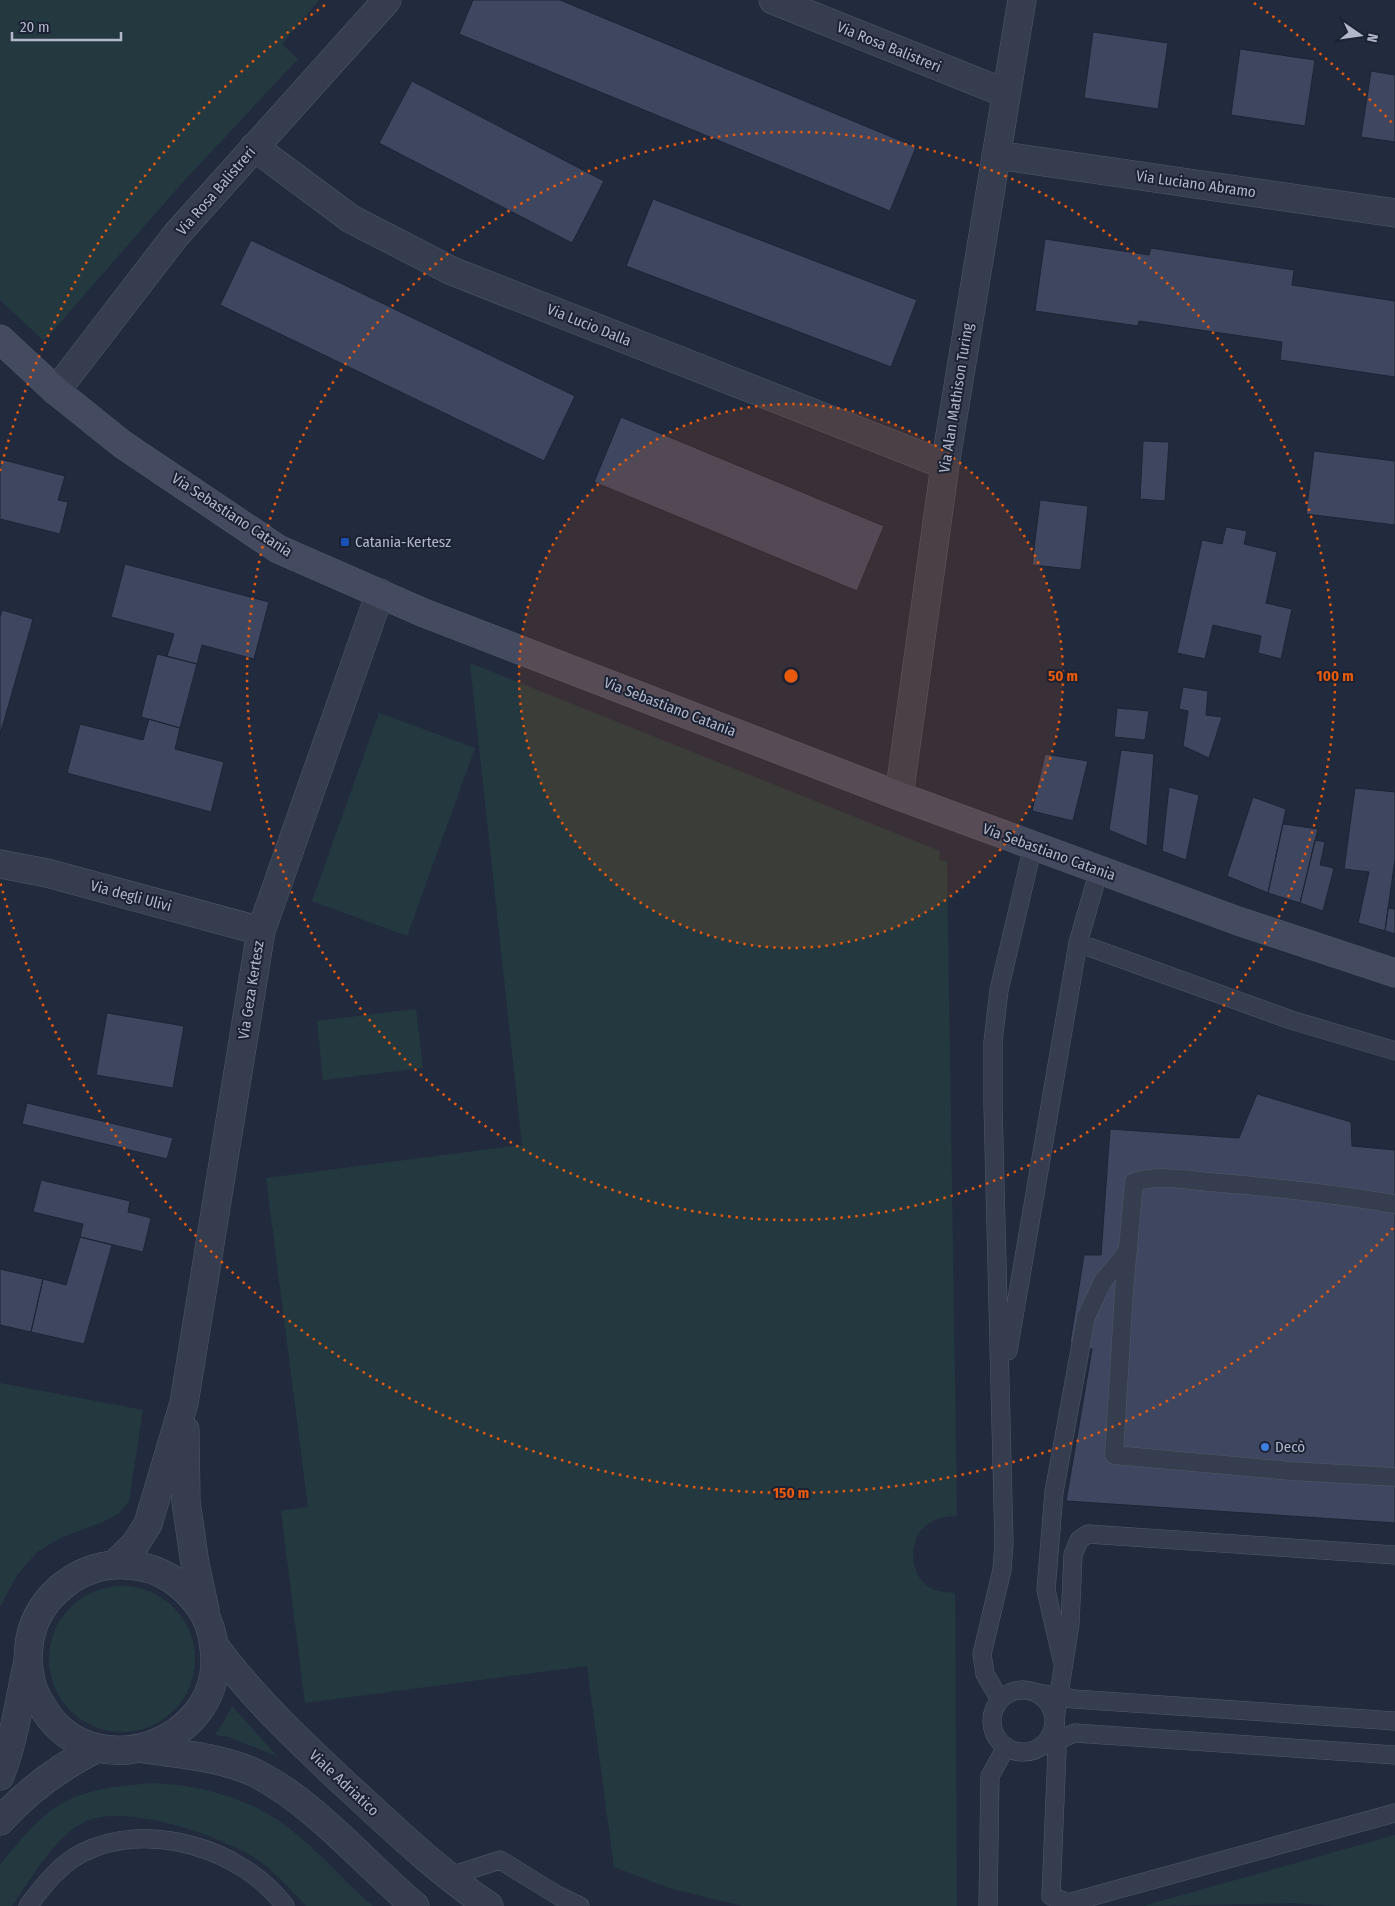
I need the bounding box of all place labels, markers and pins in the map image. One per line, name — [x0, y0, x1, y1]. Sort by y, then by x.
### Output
place label: Catania-Kertesz — [355, 533, 451, 551]
marker: Catania-Kertesz — [339, 536, 351, 548]
centre of rings — [782, 667, 800, 685]
place label: Decò — [1275, 1438, 1305, 1456]
marker: Decò — [1259, 1441, 1271, 1453]

